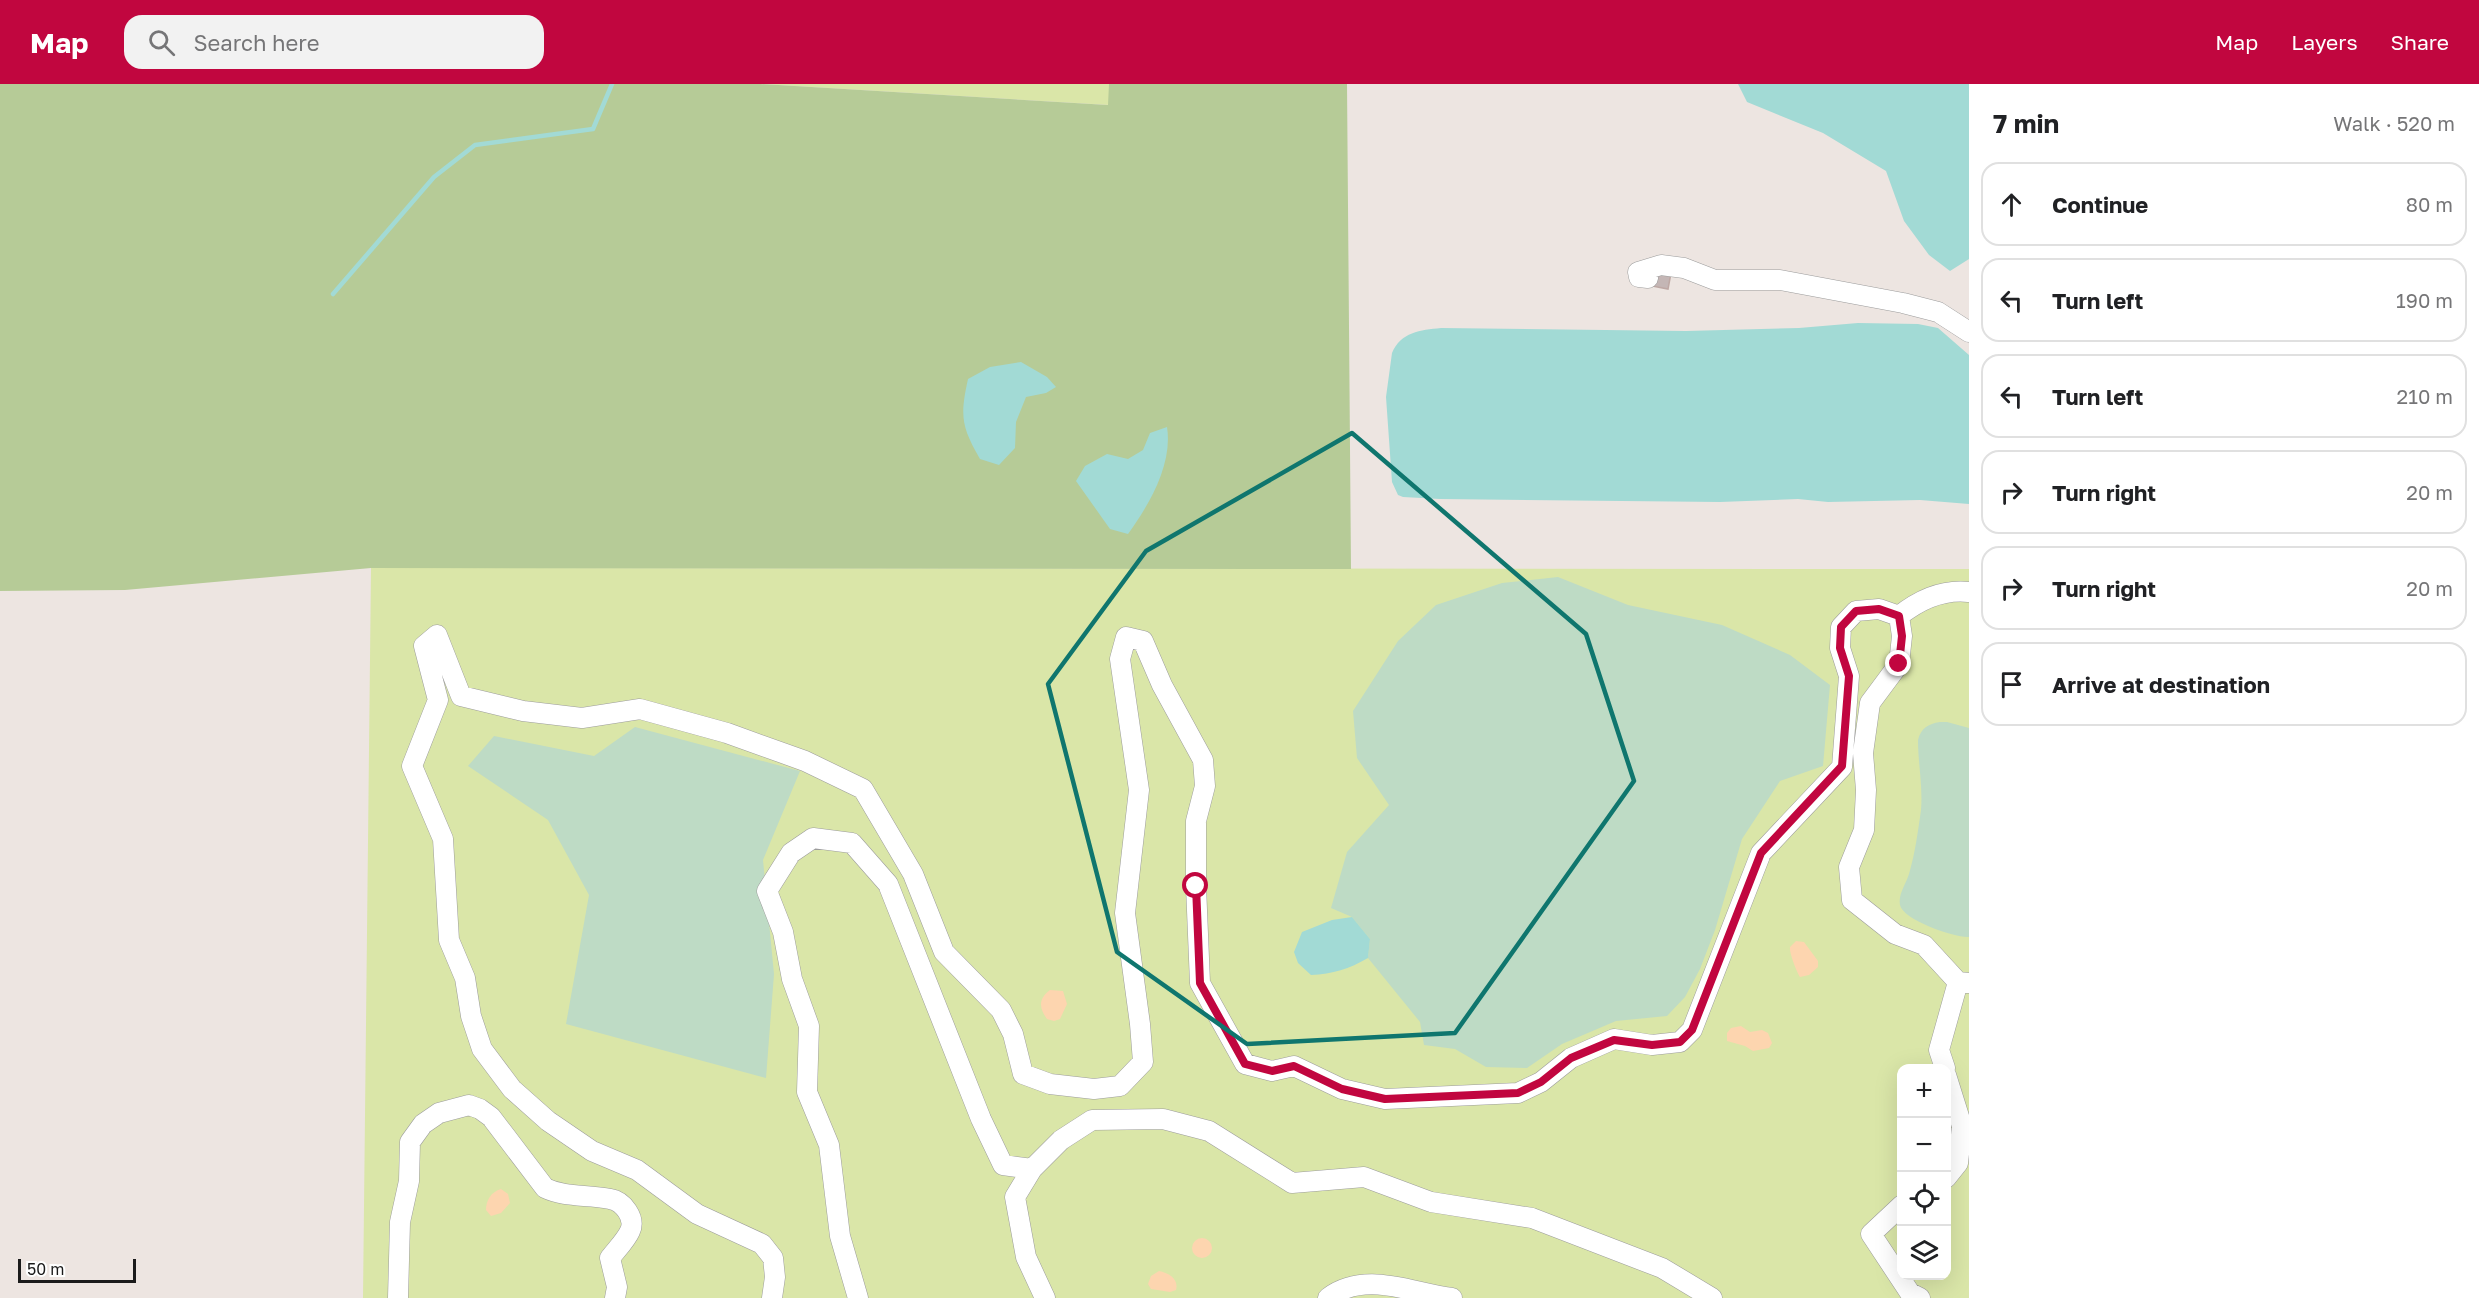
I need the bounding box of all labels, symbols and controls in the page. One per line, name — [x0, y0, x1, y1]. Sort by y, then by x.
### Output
search box — [124, 15, 544, 69]
text: Map — [30, 26, 88, 59]
icon: search — [145, 26, 178, 59]
text: Search here — [193, 29, 319, 56]
text: Map — [2215, 29, 2258, 55]
text: Layers — [2291, 29, 2358, 55]
text: Share — [2391, 29, 2449, 55]
text: 7 min — [1993, 108, 2059, 139]
text: Walk · 520 m — [2333, 111, 2455, 135]
icon: ahead — [1995, 188, 2028, 221]
text: Continue — [2052, 191, 2148, 218]
text: 80 m — [2406, 192, 2453, 216]
icon: left — [1995, 284, 2028, 317]
text: Turn left — [2052, 287, 2143, 314]
text: 190 m — [2396, 288, 2453, 312]
icon: left — [1995, 380, 2028, 413]
text: Turn left — [2052, 383, 2143, 410]
text: 210 m — [2397, 384, 2453, 408]
icon: right — [1995, 476, 2028, 509]
text: Turn right — [2052, 479, 2156, 506]
text: 20 m — [2406, 480, 2453, 504]
icon: right — [1995, 572, 2028, 605]
text: Turn right — [2052, 575, 2156, 602]
text: 20 m — [2406, 576, 2453, 600]
route end — [1885, 650, 1911, 676]
icon: arrive — [1995, 668, 2028, 701]
text: Arrive at destination — [2052, 671, 2270, 698]
route start — [1182, 872, 1208, 898]
map controls — [1897, 1064, 1951, 1280]
button: + — [1897, 1064, 1951, 1118]
button: − — [1897, 1118, 1951, 1172]
button: locate — [1897, 1172, 1951, 1226]
button: layers — [1897, 1226, 1951, 1280]
scale bar — [18, 1256, 136, 1284]
text: 50 m — [27, 1259, 64, 1279]

